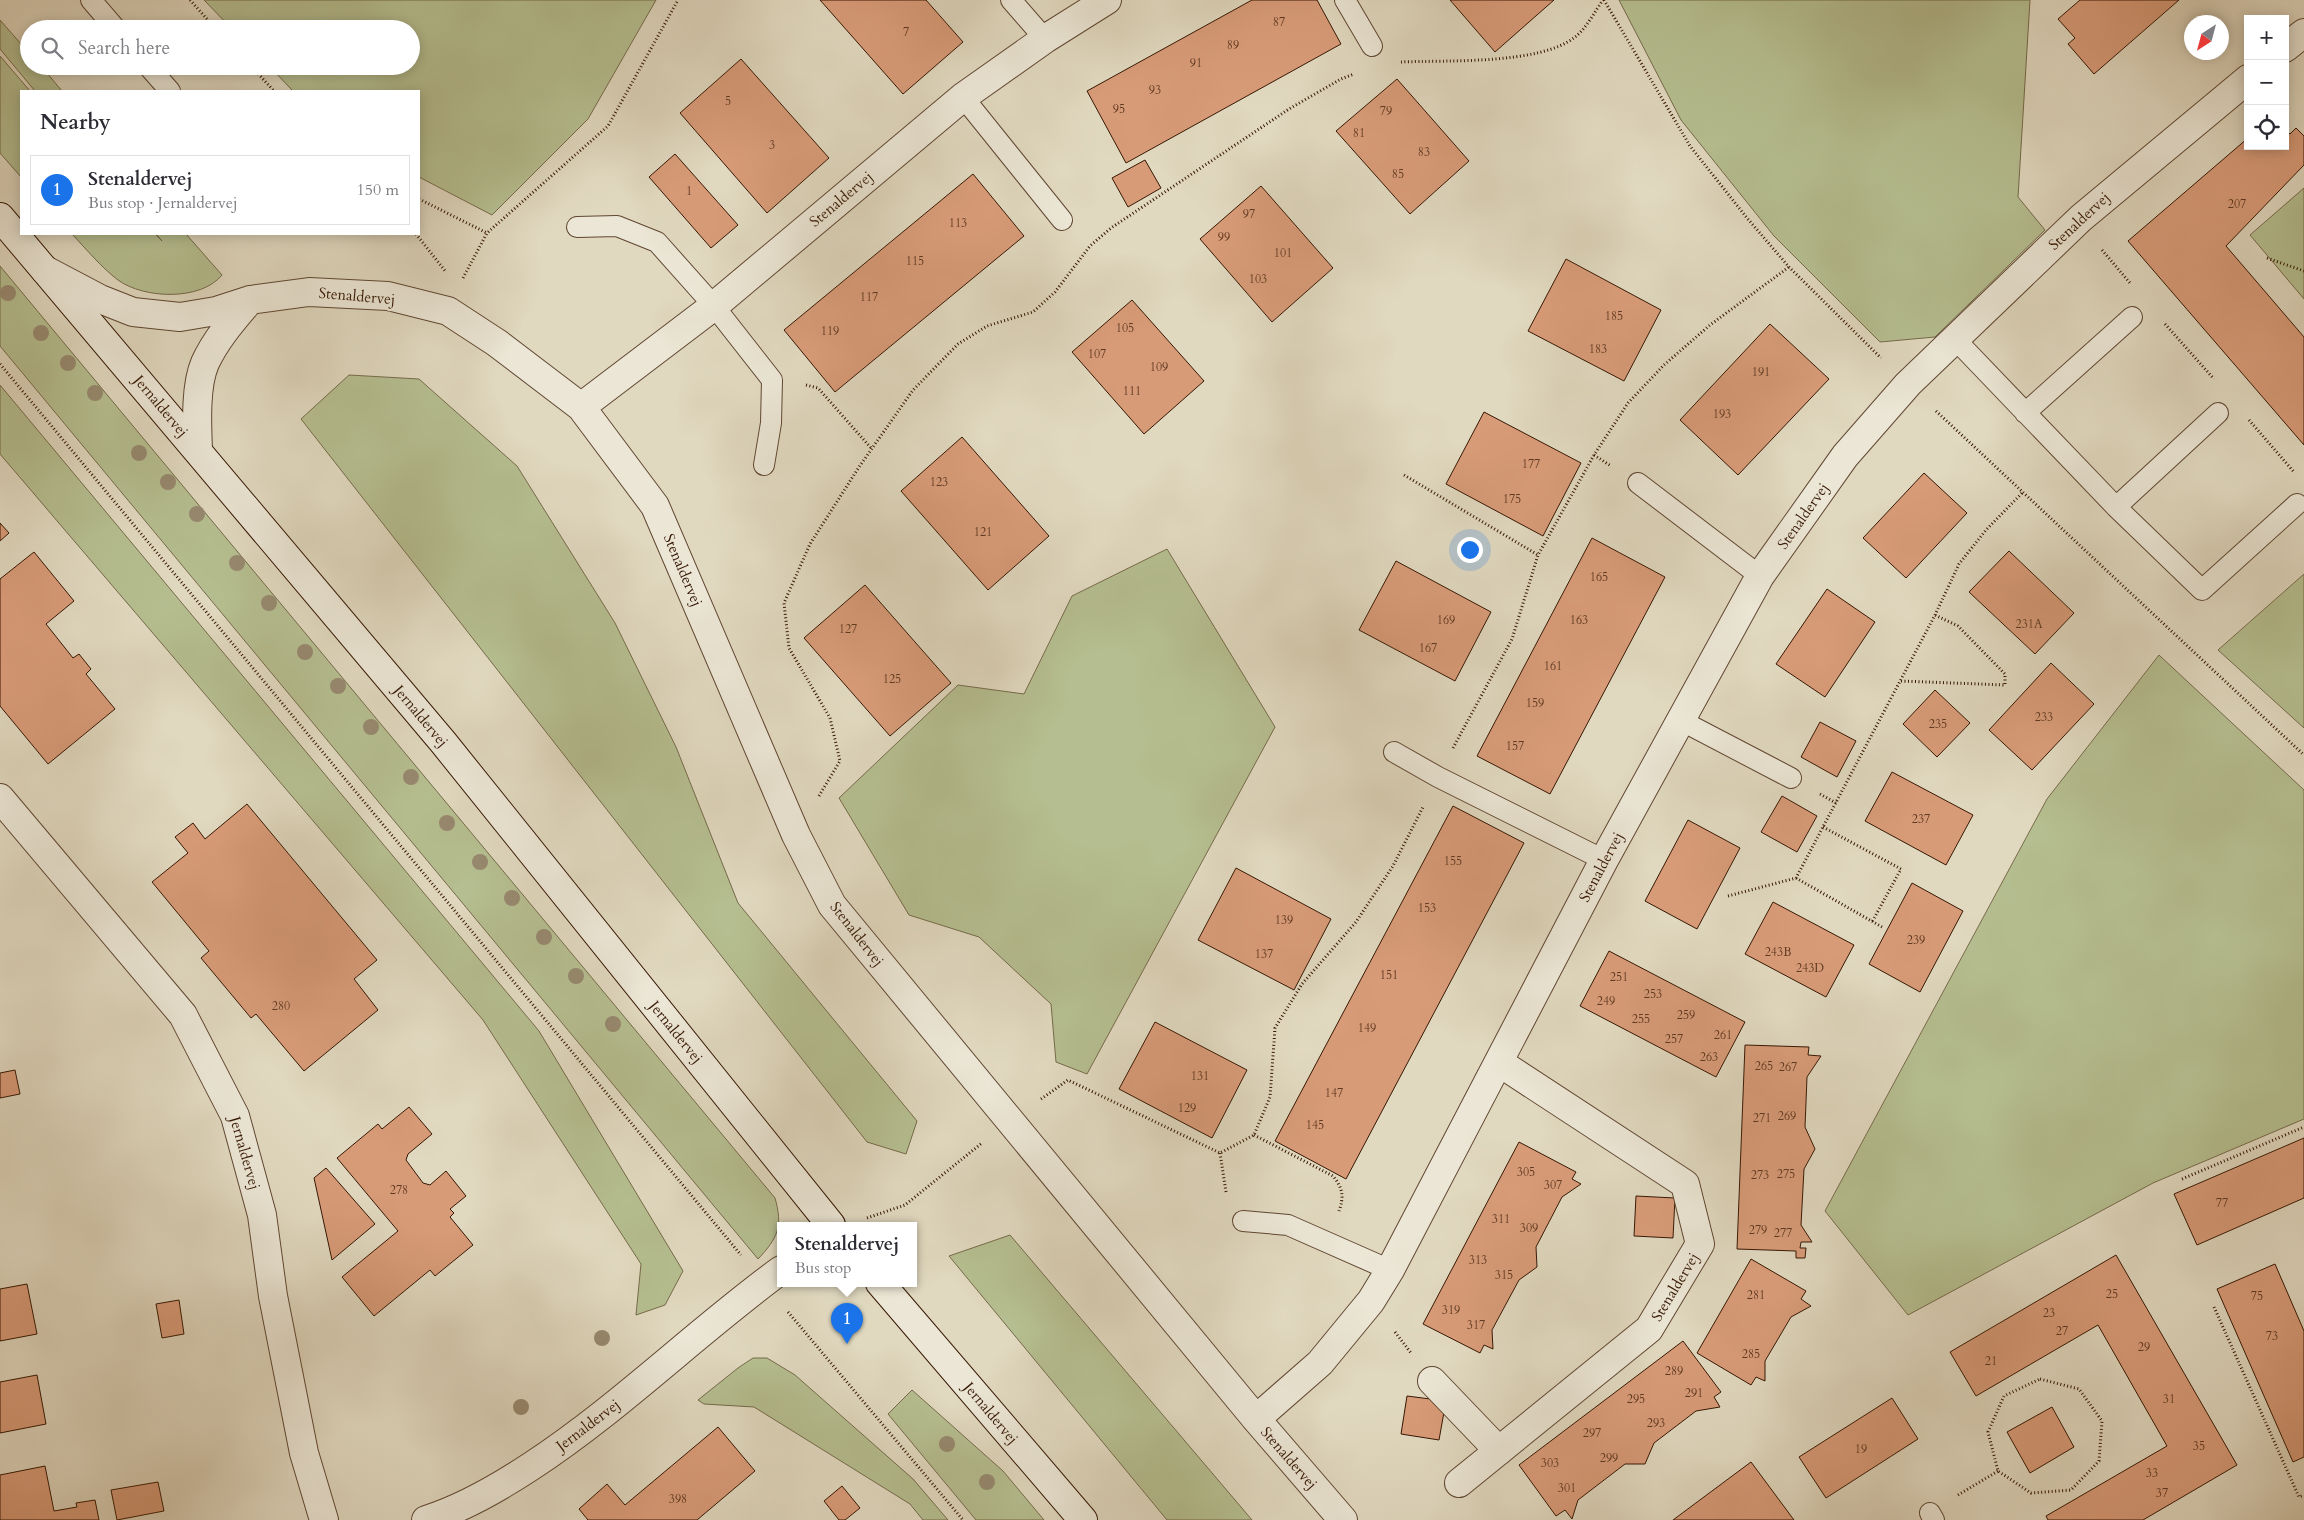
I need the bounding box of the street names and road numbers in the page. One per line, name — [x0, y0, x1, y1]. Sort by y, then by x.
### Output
street label: Stenaldervej — [805, 167, 877, 231]
street label: Stenaldervej — [2044, 188, 2114, 254]
street label: Stenaldervej — [318, 283, 396, 309]
street label: Jernaldervej — [128, 369, 193, 441]
street label: Stenaldervej — [1773, 479, 1833, 553]
street label: Stenaldervej — [659, 531, 707, 609]
street label: Jernaldervej — [388, 679, 453, 751]
street label: Stenaldervej — [1574, 828, 1628, 906]
street label: Stenaldervej — [825, 898, 889, 970]
street label: Jernaldervej — [643, 995, 707, 1067]
street label: Jernaldervej — [224, 1112, 265, 1192]
street label: Stenaldervej — [1647, 1249, 1703, 1325]
street label: Jernaldervej — [958, 1376, 1023, 1448]
street label: Jernaldervej — [550, 1394, 624, 1457]
street label: Stenaldervej — [1256, 1422, 1322, 1494]

